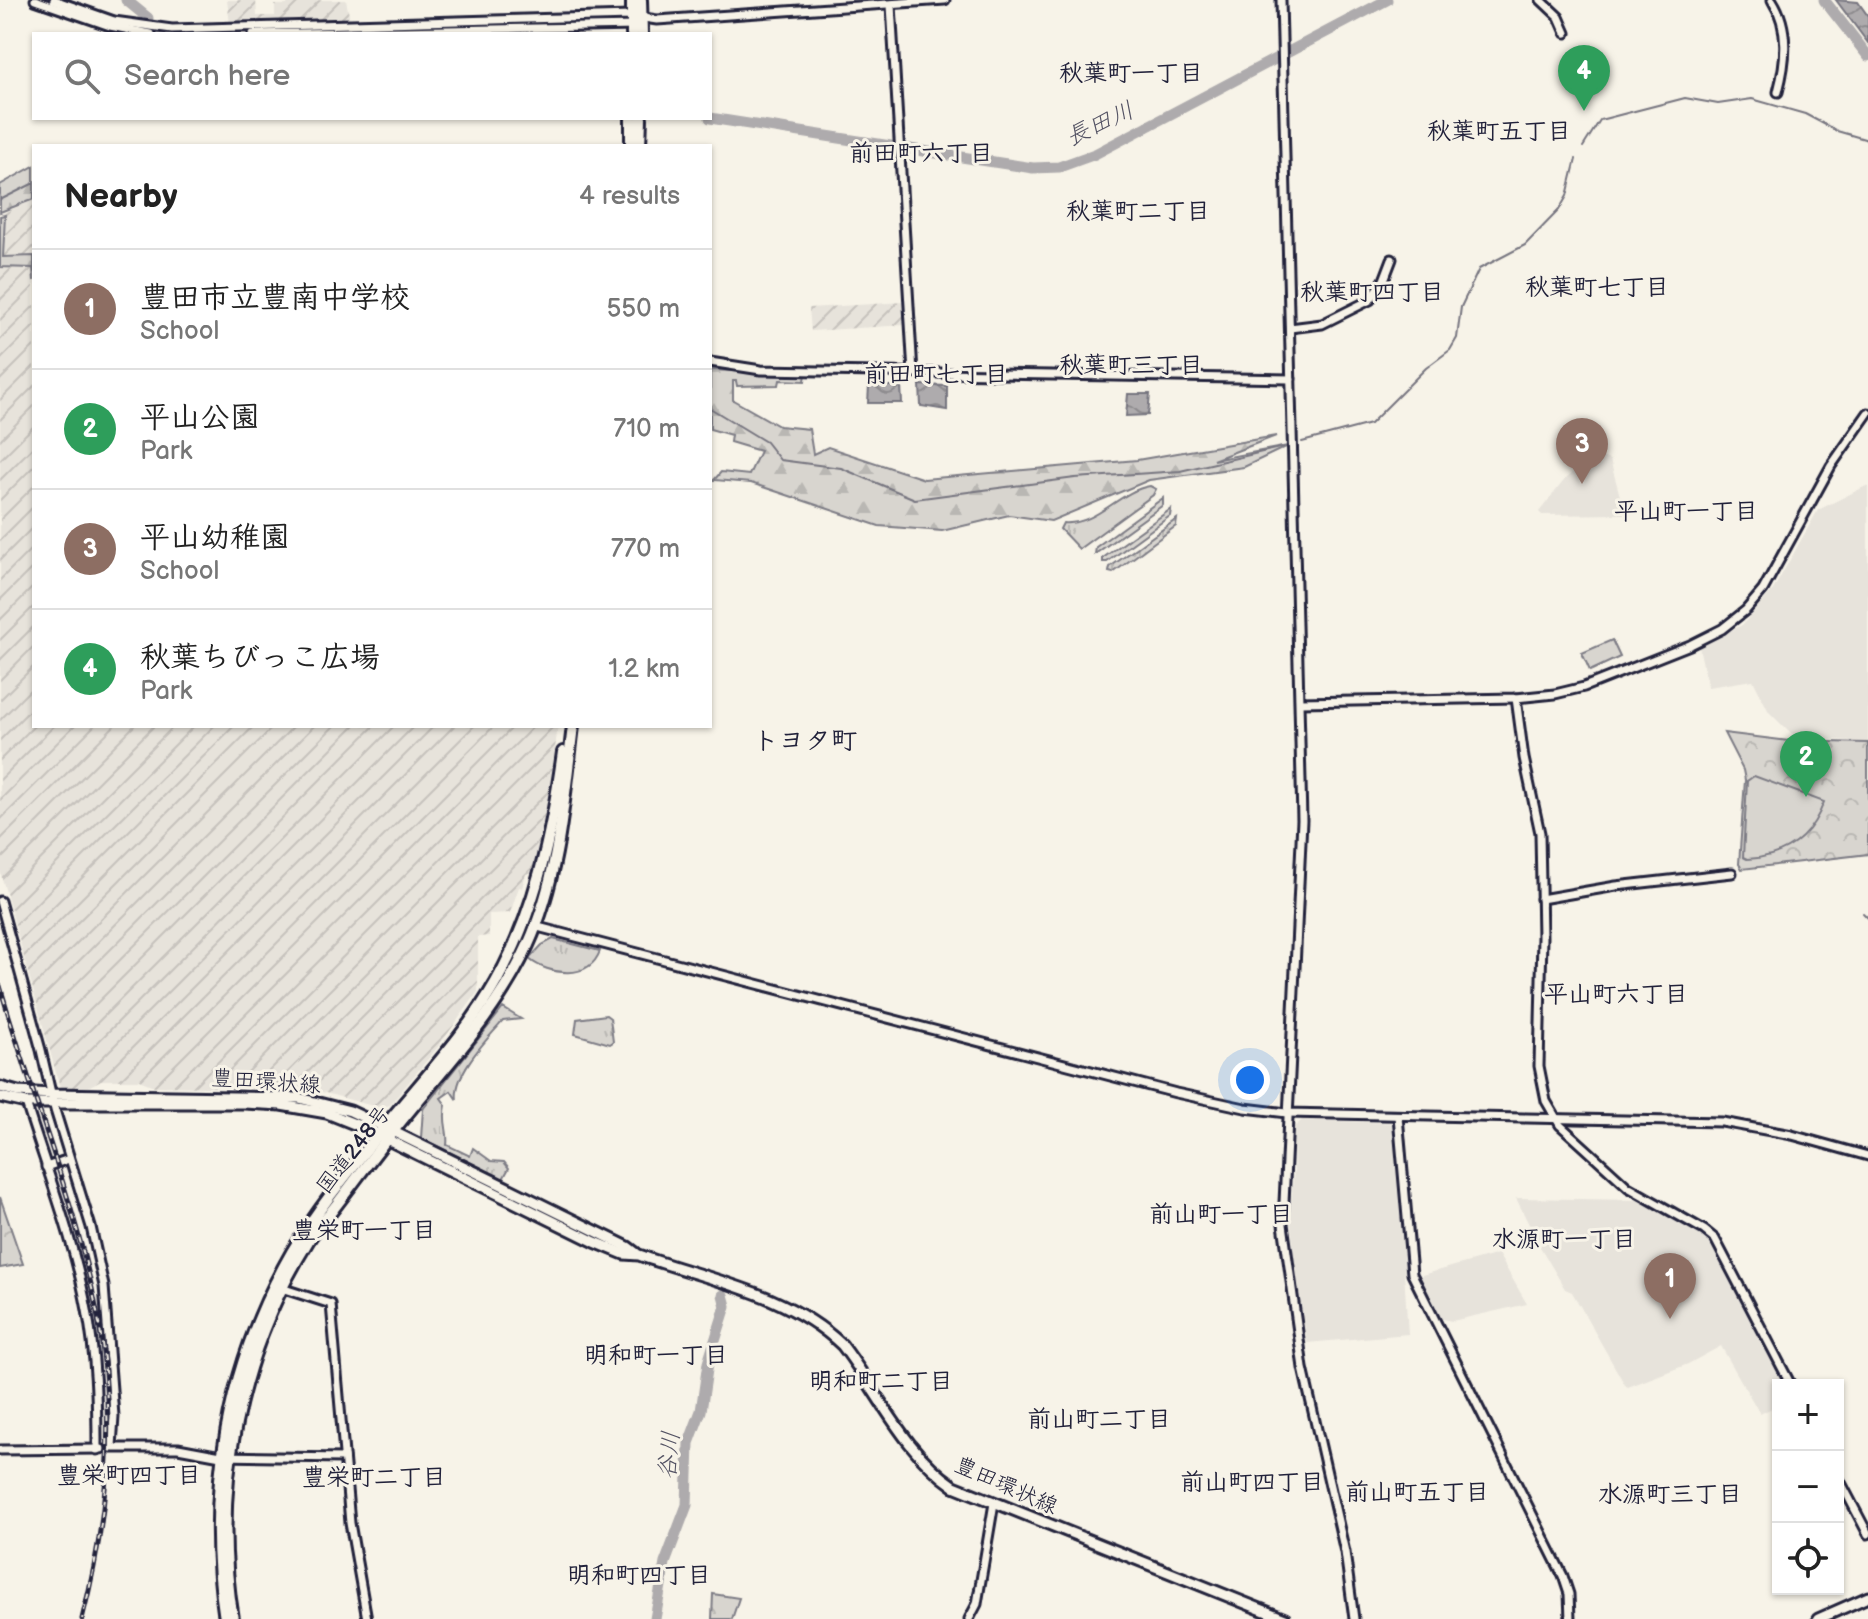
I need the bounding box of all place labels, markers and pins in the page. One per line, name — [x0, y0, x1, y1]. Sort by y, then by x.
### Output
pin: 4 — [1558, 45, 1610, 111]
pin: 3 — [1556, 418, 1608, 484]
pin: 2 — [1780, 731, 1832, 797]
pin: 1 — [1644, 1253, 1696, 1319]

